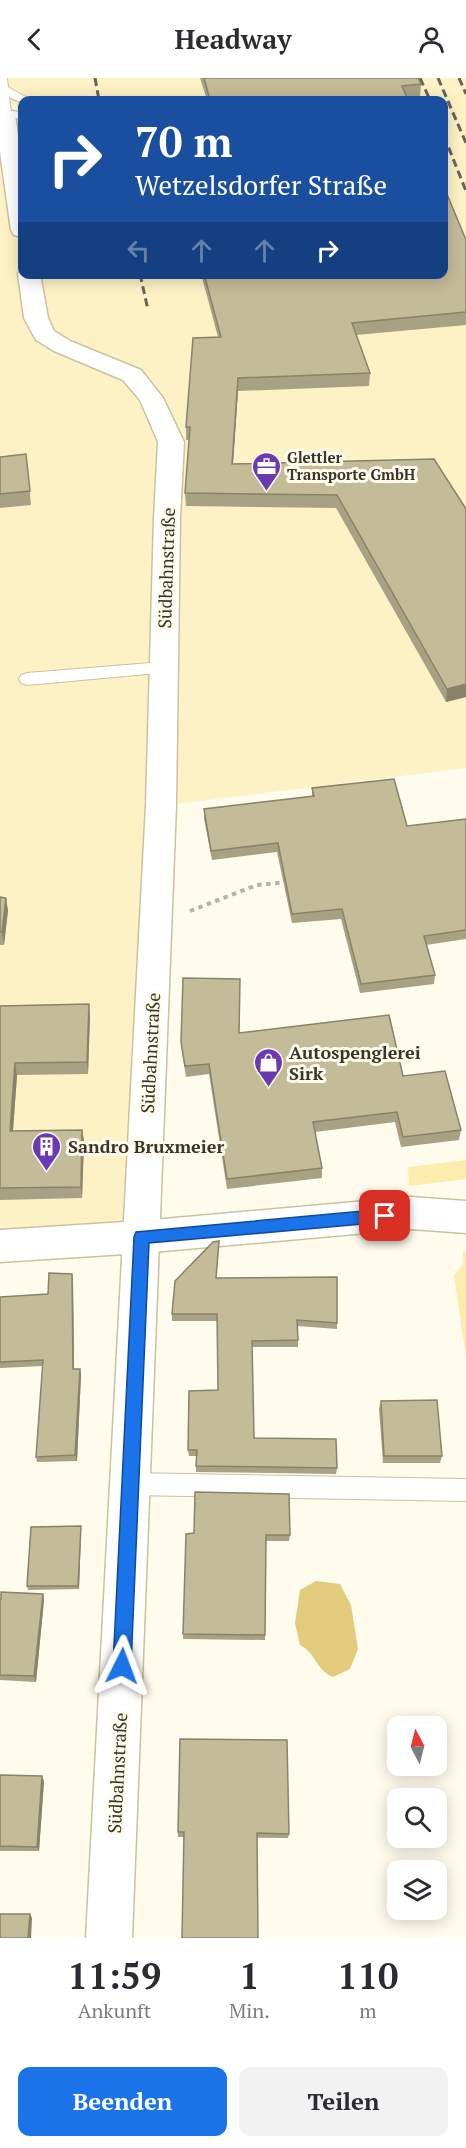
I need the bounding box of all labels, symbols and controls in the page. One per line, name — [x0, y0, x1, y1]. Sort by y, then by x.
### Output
text: Headway — [175, 21, 291, 57]
icon: back — [18, 23, 51, 56]
icon: person — [415, 23, 448, 56]
text: 70 m — [135, 113, 233, 169]
icon: right — [36, 120, 114, 198]
text: Wetzelsdorfer Straße — [135, 167, 387, 203]
icon: left — [122, 234, 155, 267]
icon: ahead — [185, 234, 218, 267]
icon: ahead — [248, 234, 281, 267]
icon: right — [311, 234, 344, 267]
place label: Glettler Transporte GmbH — [287, 447, 416, 484]
office icon: Glettler Transporte GmbH — [250, 450, 282, 492]
street label: Südbahnstraße — [152, 507, 180, 629]
street label: Südbahnstraße — [135, 992, 165, 1114]
place label: Autospenglerei Sirk — [289, 1040, 421, 1085]
shop icon: Autospenglerei Sirk — [252, 1046, 284, 1088]
building icon: Sandro Bruxmeier — [31, 1130, 63, 1172]
place label: Sandro Bruxmeier — [68, 1134, 224, 1158]
pin — [359, 1190, 410, 1241]
icon: arrive — [368, 1199, 401, 1232]
position arrow — [90, 1634, 154, 1698]
street label: Südbahnstraße — [102, 1712, 132, 1834]
north arrow — [387, 1716, 447, 1776]
map controls — [387, 1716, 447, 1920]
button: search — [387, 1788, 447, 1848]
button: layers — [387, 1860, 447, 1920]
text: 11:59 — [68, 1952, 161, 1999]
text: 1 — [239, 1952, 259, 1999]
text: 110 — [337, 1952, 398, 1999]
text: Ankunft — [78, 1997, 151, 2024]
text: Min. — [229, 1997, 270, 2024]
text: m — [359, 1997, 376, 2024]
button: Beenden — [18, 2067, 227, 2136]
button: Teilen — [239, 2067, 448, 2136]

